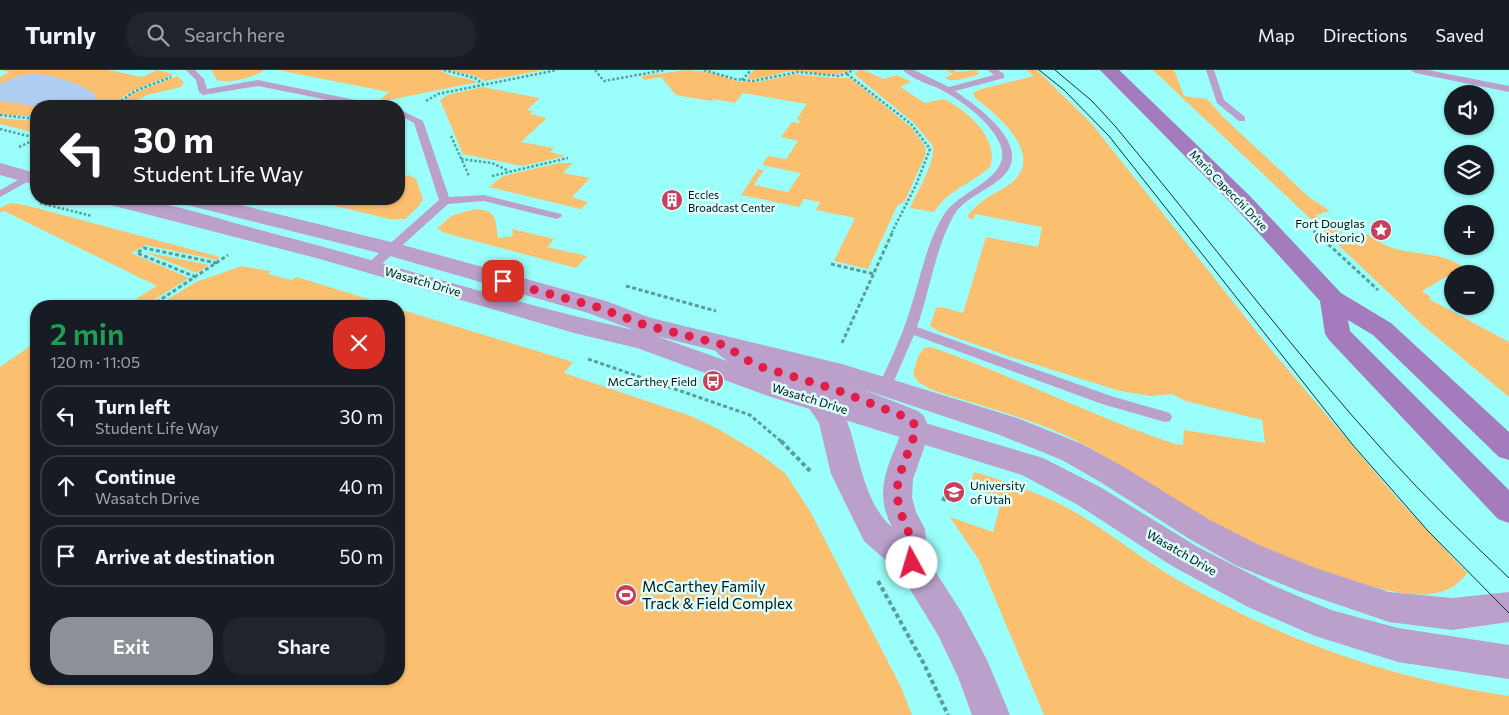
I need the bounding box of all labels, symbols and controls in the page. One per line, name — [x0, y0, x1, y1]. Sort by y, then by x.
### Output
search box — [126, 12, 476, 57]
text: Turnly — [25, 20, 96, 49]
icon: search — [144, 21, 172, 49]
text: Search here — [184, 23, 285, 46]
text: Map — [1258, 24, 1295, 46]
text: Directions — [1323, 24, 1407, 46]
text: Saved — [1435, 24, 1484, 46]
map controls — [1444, 85, 1494, 315]
button: sound — [1444, 85, 1494, 135]
text: 30 m — [133, 117, 214, 160]
icon: left — [50, 120, 115, 185]
button: layers — [1444, 145, 1494, 195]
street label: Mario Capecchi Drive — [1187, 147, 1271, 233]
text: Student Life Way — [133, 160, 303, 187]
building icon: Eccles Broadcast Center — [660, 188, 684, 212]
place label: Eccles Broadcast Center — [688, 188, 776, 214]
button: + — [1444, 205, 1494, 255]
place label: Fort Douglas (historic) — [1295, 216, 1365, 244]
place icon: Fort Douglas (historic) — [1369, 218, 1393, 242]
pin — [482, 260, 524, 302]
street label: Wasatch Drive — [383, 263, 463, 299]
button: − — [1444, 265, 1494, 315]
icon: arrive — [489, 267, 517, 295]
text: 2 min — [50, 314, 124, 351]
button: close — [333, 317, 385, 369]
text: 120 m · 11:05 — [50, 352, 140, 371]
bus stop icon: McCarthey Field — [701, 369, 725, 393]
place label: McCarthey Field — [608, 374, 697, 388]
street label: Wasatch Drive — [770, 380, 850, 416]
text: Turn left — [95, 395, 170, 418]
icon: left — [52, 402, 80, 430]
text: 30 m — [340, 405, 383, 428]
text: Student Life Way — [95, 418, 219, 437]
text: Continue — [95, 465, 175, 488]
icon: ahead — [52, 472, 80, 500]
text: 40 m — [339, 475, 383, 498]
place label: University of Utah — [970, 478, 1025, 506]
school or university icon: University of Utah — [942, 480, 966, 504]
text: Wasatch Drive — [95, 488, 200, 507]
street label: Wasatch Drive — [1144, 526, 1220, 578]
position arrow — [885, 536, 937, 588]
icon: arrive — [52, 542, 80, 570]
text: Arrive at destination — [95, 545, 275, 568]
text: 50 m — [339, 545, 383, 568]
place label: McCarthey Family Track & Field Complex — [642, 577, 793, 612]
sports icon: McCarthey Family Track & Field Complex — [614, 583, 638, 607]
button: Exit — [50, 617, 213, 675]
button: Share — [223, 617, 385, 675]

